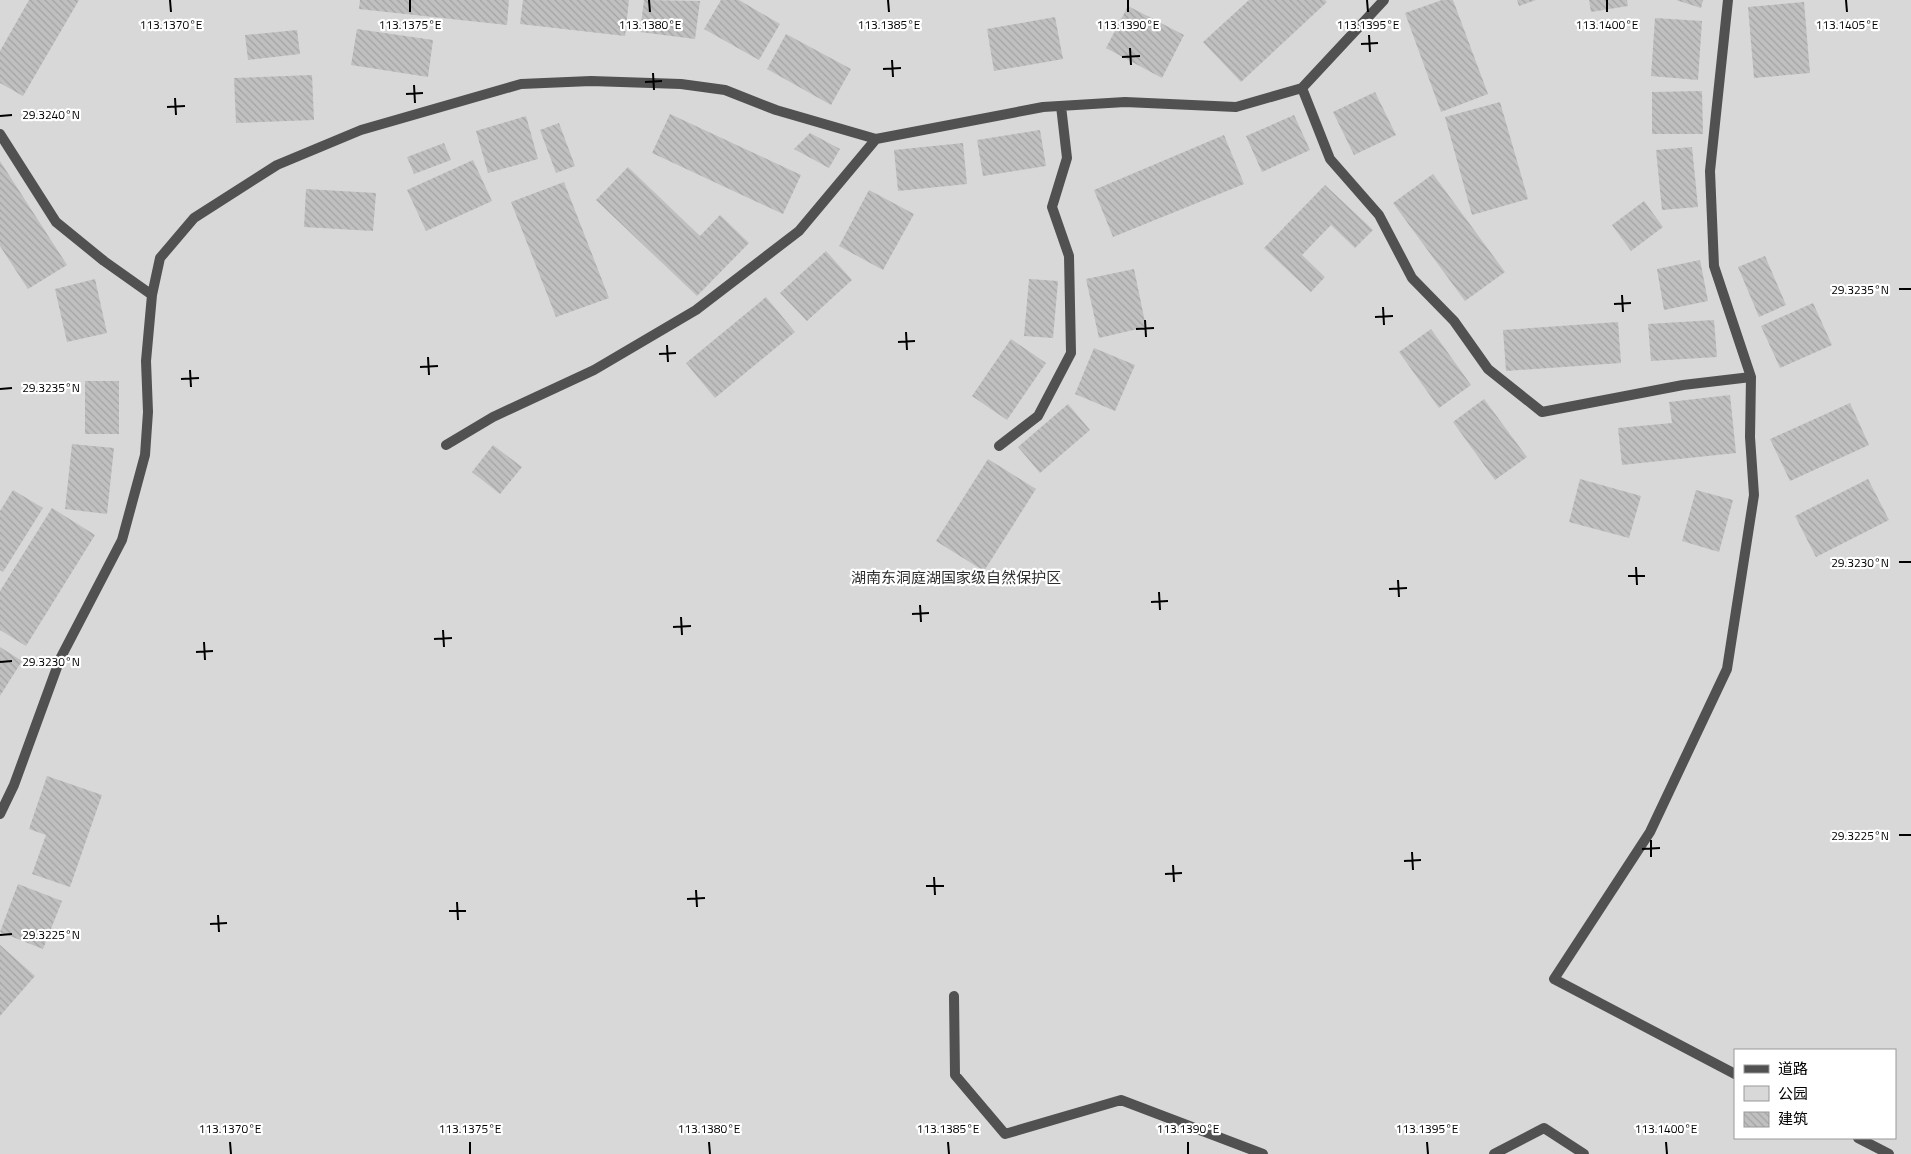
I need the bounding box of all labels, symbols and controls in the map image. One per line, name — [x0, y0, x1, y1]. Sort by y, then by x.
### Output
text: 113.1370°E — [140, 15, 203, 34]
text: 113.1375°E — [379, 15, 442, 34]
text: 113.1380°E — [619, 15, 682, 34]
text: 113.1385°E — [858, 15, 921, 34]
text: 113.1390°E — [1097, 15, 1160, 34]
text: 113.1395°E — [1337, 15, 1400, 34]
text: 113.1400°E — [1576, 15, 1639, 34]
text: 113.1405°E — [1816, 15, 1879, 34]
text: 29.3240°N — [22, 105, 80, 124]
text: 29.3235°N — [1831, 280, 1889, 299]
text: 29.3235°N — [22, 378, 80, 397]
text: 29.3230°N — [1831, 553, 1889, 572]
park label: 湖南东洞庭湖国家级自然保护区 — [851, 566, 1061, 589]
text: 29.3230°N — [22, 652, 80, 671]
text: 29.3225°N — [1831, 826, 1889, 845]
text: 29.3225°N — [22, 925, 80, 944]
legend — [1734, 1049, 1896, 1139]
text: 道路 — [1778, 1057, 1808, 1080]
text: 公园 — [1778, 1082, 1808, 1105]
text: 建筑 — [1778, 1107, 1808, 1130]
text: 113.1370°E — [199, 1119, 262, 1138]
text: 113.1375°E — [439, 1119, 502, 1138]
text: 113.1380°E — [678, 1119, 741, 1138]
text: 113.1385°E — [917, 1119, 980, 1138]
text: 113.1390°E — [1157, 1119, 1220, 1138]
text: 113.1395°E — [1396, 1119, 1459, 1138]
text: 113.1400°E — [1635, 1119, 1698, 1138]

